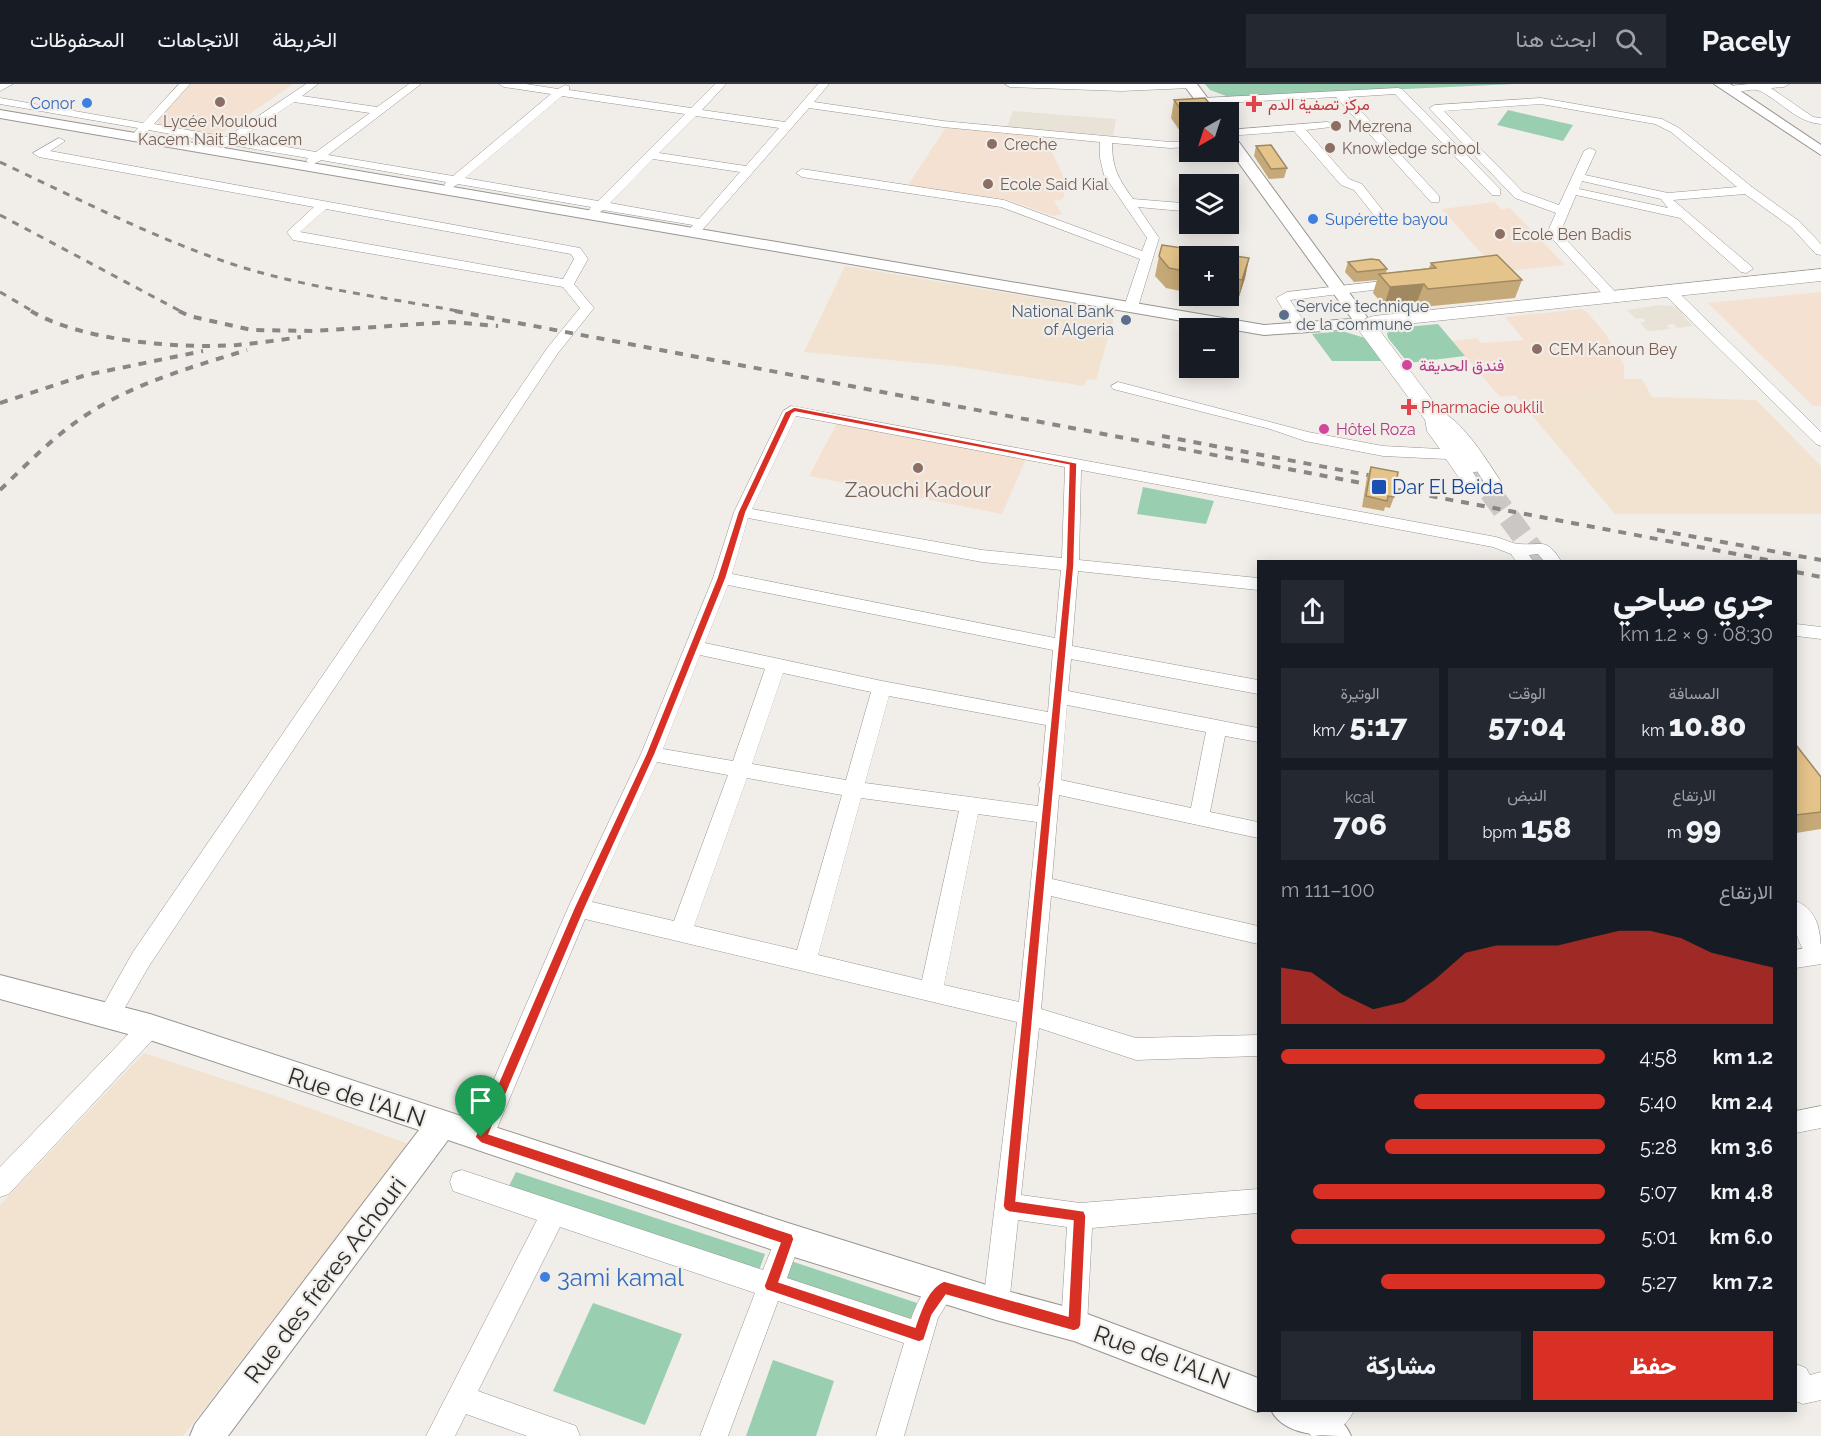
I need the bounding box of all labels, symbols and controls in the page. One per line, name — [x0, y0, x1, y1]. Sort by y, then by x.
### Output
search box — [1246, 14, 1666, 68]
icon: search — [1612, 25, 1645, 58]
text: Pacely — [1702, 25, 1791, 58]
text: ابحث هنا — [1516, 26, 1597, 52]
text: المحفوظات — [30, 27, 125, 52]
text: الاتجاهات — [158, 27, 239, 52]
text: الخريطة — [272, 27, 337, 52]
place label: Conor — [30, 94, 75, 113]
marker: Lycée Mouloud Kacem Nait Belkacem — [213, 95, 227, 109]
marker: مركز تصفية الدم — [1245, 95, 1263, 113]
place label: مركز تصفية الدم — [1268, 95, 1370, 115]
marker: Conor — [80, 96, 94, 110]
north arrow — [1179, 102, 1239, 162]
map controls — [1179, 102, 1239, 378]
place label: Lycée Mouloud Kacem Nait Belkacem — [138, 112, 302, 149]
place label: Mezrena — [1348, 117, 1412, 136]
marker: Mezrena — [1329, 119, 1343, 133]
place label: Creche — [1004, 135, 1057, 154]
marker: Creche — [985, 137, 999, 151]
place label: Knowledge school — [1342, 139, 1481, 158]
marker: Knowledge school — [1323, 141, 1337, 155]
button: layers — [1179, 174, 1239, 234]
place label: Ecole Said Kial — [1000, 175, 1109, 194]
marker: Ecole Said Kial — [981, 177, 995, 191]
place label: Supérette bayou — [1325, 210, 1448, 229]
marker: Supérette bayou — [1306, 212, 1320, 226]
place label: Ecole Ben Badis — [1512, 225, 1632, 244]
marker: Ecole Ben Badis — [1493, 227, 1507, 241]
button: + — [1179, 246, 1239, 306]
place label: Service technique de la commune — [1296, 297, 1429, 334]
place label: National Bank of Algeria — [1012, 302, 1115, 339]
marker: Service technique de la commune — [1277, 308, 1291, 322]
marker: National Bank of Algeria — [1119, 313, 1133, 327]
button: − — [1179, 318, 1239, 378]
place label: CEM Kanoun Bey — [1549, 340, 1677, 359]
marker: CEM Kanoun Bey — [1530, 342, 1544, 356]
place label: فندق الحديقة — [1419, 356, 1504, 375]
marker: فندق الحديقة — [1400, 358, 1414, 372]
place label: Pharmacie ouklil — [1421, 398, 1544, 417]
marker: Pharmacie ouklil — [1402, 400, 1416, 414]
place label: Hôtel Roza — [1336, 420, 1416, 439]
marker: Hôtel Roza — [1317, 422, 1331, 436]
marker: Zaouchi Kadour — [911, 461, 925, 475]
place label: Dar El Beida — [1392, 475, 1504, 499]
place label: Zaouchi Kadour — [845, 478, 991, 502]
marker: Dar El Beida — [1370, 478, 1388, 496]
button: share — [1281, 580, 1344, 643]
text: جري صباحي — [1613, 580, 1773, 619]
text: 08:30 · 9 × 1.2 km — [1620, 622, 1773, 646]
text: الوتيرة — [1340, 684, 1380, 703]
text: الوقت — [1508, 684, 1546, 703]
text: المسافة — [1669, 684, 1719, 703]
text: 5:17 — [1350, 708, 1407, 743]
text: 57:04 — [1488, 708, 1566, 743]
text: 10.80 — [1669, 708, 1747, 743]
text: /km — [1313, 721, 1350, 740]
text: km — [1641, 721, 1669, 740]
text: النبض — [1507, 786, 1547, 805]
text: الارتفاع — [1672, 786, 1716, 805]
text: kcal — [1345, 788, 1375, 807]
text: 706 — [1333, 807, 1387, 842]
text: 158 — [1521, 810, 1572, 845]
text: 99 — [1686, 810, 1721, 845]
text: bpm — [1482, 823, 1521, 842]
text: m — [1667, 823, 1686, 842]
text: 100–111 m — [1281, 878, 1375, 902]
text: الارتفاع — [1719, 880, 1773, 904]
text: 4:58 — [1640, 1045, 1677, 1069]
text: 1.2 km — [1713, 1045, 1773, 1069]
street label: Rue de l'ALN — [284, 1061, 430, 1133]
pin — [455, 1075, 506, 1137]
icon: arrive — [464, 1084, 497, 1117]
text: 5:40 — [1639, 1090, 1677, 1114]
text: 2.4 km — [1711, 1090, 1773, 1114]
text: 5:28 — [1640, 1135, 1677, 1159]
text: 3.6 km — [1711, 1135, 1773, 1159]
street label: Rue des frères Achouri — [238, 1171, 412, 1389]
text: 5:07 — [1640, 1180, 1677, 1204]
text: 4.8 km — [1710, 1180, 1773, 1204]
text: 5:01 — [1642, 1225, 1677, 1249]
text: 6.0 km — [1709, 1225, 1773, 1249]
place label: 3ami kamal — [557, 1263, 684, 1292]
marker: 3ami kamal — [538, 1270, 552, 1284]
text: 5:27 — [1641, 1270, 1677, 1294]
text: 7.2 km — [1713, 1270, 1773, 1294]
street label: Rue de l'ALN — [1090, 1319, 1234, 1395]
button: مشاركة — [1281, 1331, 1521, 1400]
button: حفظ — [1533, 1331, 1773, 1400]

